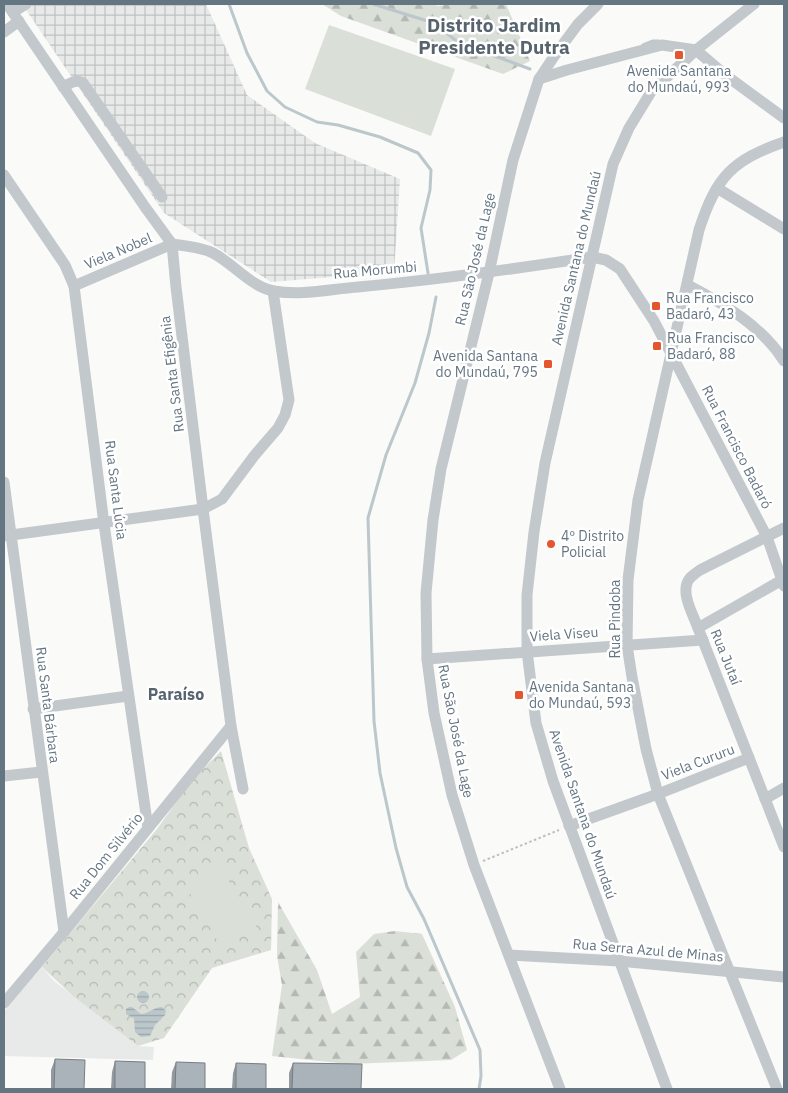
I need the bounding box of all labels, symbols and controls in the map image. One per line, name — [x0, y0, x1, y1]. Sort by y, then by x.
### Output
district label: Distrito Jardim Presidente Dutra — [418, 13, 570, 59]
marker: Avenida Santana do Mundaú, 993 — [673, 49, 685, 61]
place label: Avenida Santana do Mundaú, 993 — [627, 62, 732, 96]
street label: Avenida Santana do Mundaú — [547, 169, 605, 347]
street label: Rua São José da Lage — [451, 191, 499, 327]
street label: Viela Nobel — [82, 229, 155, 273]
street label: Rua Morumbi — [332, 257, 418, 283]
place label: Rua Francisco Badaró, 43 — [666, 289, 754, 323]
marker: Rua Francisco Badaró, 43 — [650, 300, 662, 312]
street label: Rua Santa Efigênia — [156, 314, 188, 433]
place label: Rua Francisco Badaró, 88 — [667, 329, 755, 363]
marker: Rua Francisco Badaró, 88 — [651, 340, 663, 352]
place label: Avenida Santana do Mundaú, 795 — [433, 347, 539, 381]
marker: Avenida Santana do Mundaú, 795 — [542, 358, 554, 370]
street label: Rua Francisco Badaró — [698, 382, 776, 512]
street label: Rua Santa Lúcia — [101, 439, 131, 541]
place label: 4º Distrito Policial — [561, 527, 624, 561]
marker: 4º Distrito Policial — [545, 538, 557, 550]
street label: Rua Pindoba — [606, 579, 624, 659]
street label: Viela Viseu — [529, 623, 599, 645]
street label: Rua Jutaí — [707, 626, 746, 688]
street label: Rua Santa Bárbara — [32, 646, 64, 765]
street label: Rua São José da Lage — [434, 663, 478, 800]
place label: Avenida Santana do Mundaú, 593 — [529, 678, 634, 712]
district label: Paraíso — [148, 684, 204, 704]
marker: Avenida Santana do Mundaú, 593 — [513, 689, 525, 701]
street label: Avenida Santana do Mundaú — [545, 727, 621, 901]
street label: Viela Cururu — [659, 740, 737, 784]
street label: Rua Dom Silvério — [65, 809, 147, 903]
street label: Rua Serra Azul de Minas — [572, 934, 724, 966]

